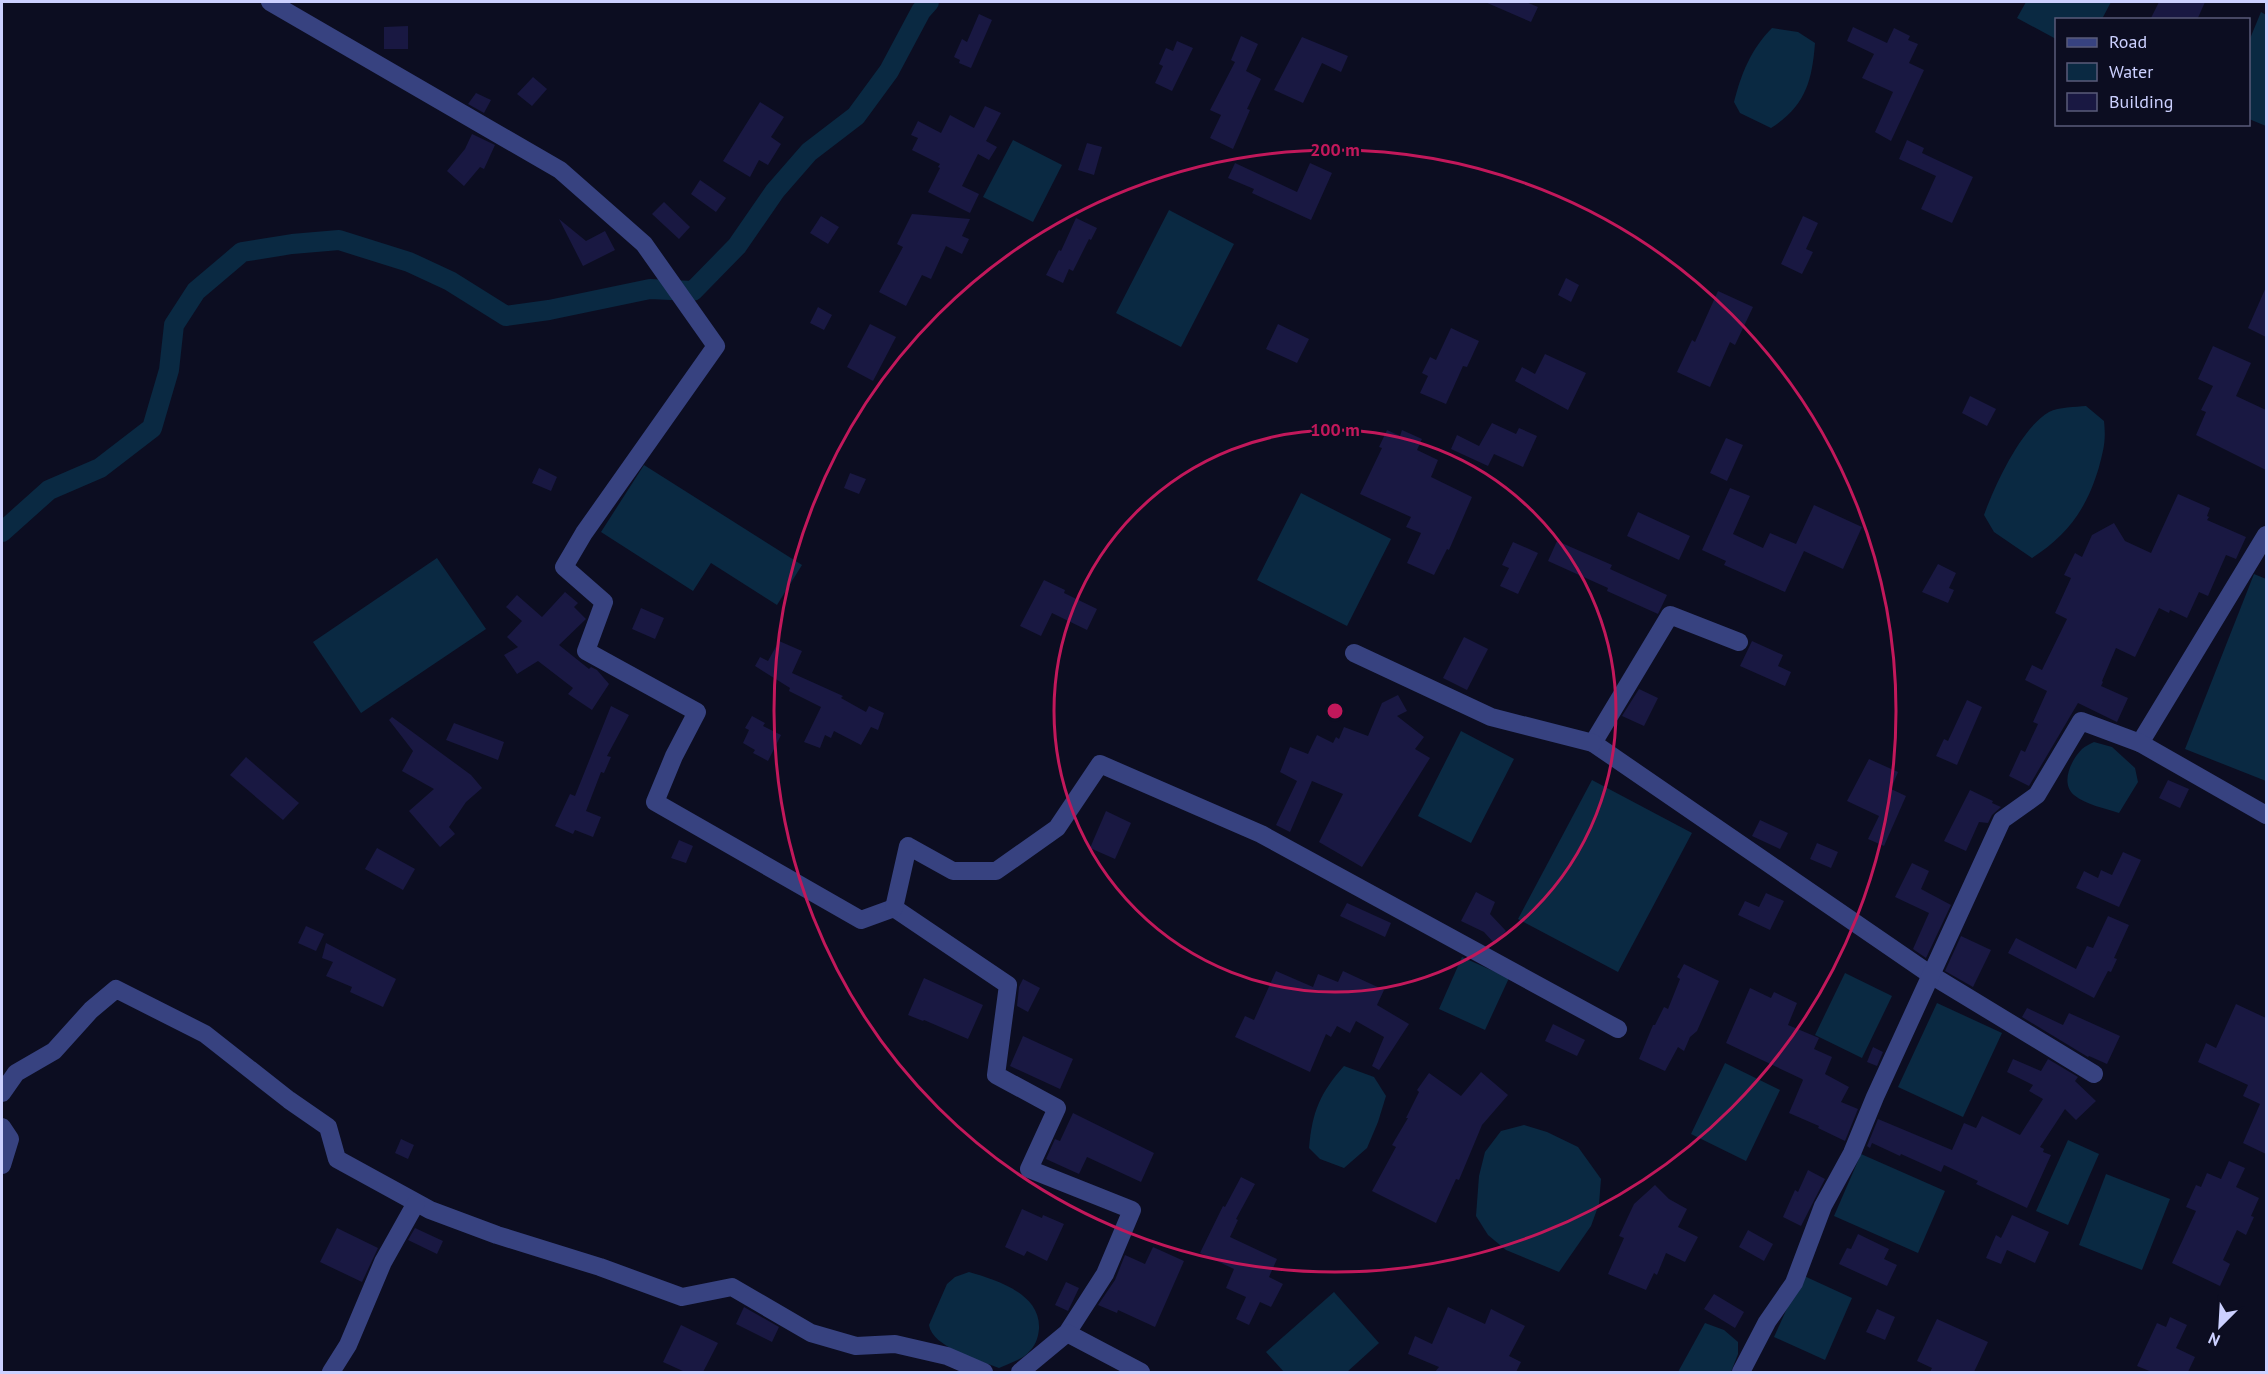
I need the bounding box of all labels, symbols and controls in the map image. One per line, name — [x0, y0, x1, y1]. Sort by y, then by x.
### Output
legend — [2055, 18, 2250, 126]
text: Road — [2109, 30, 2147, 53]
text: Water — [2109, 60, 2153, 83]
text: Building — [2109, 90, 2173, 113]
text: 200 m — [1310, 138, 1360, 161]
text: 100 m — [1310, 418, 1360, 441]
centre of rings — [1325, 701, 1345, 721]
north arrow — [2190, 1296, 2250, 1356]
text: N — [2205, 1328, 2223, 1351]

